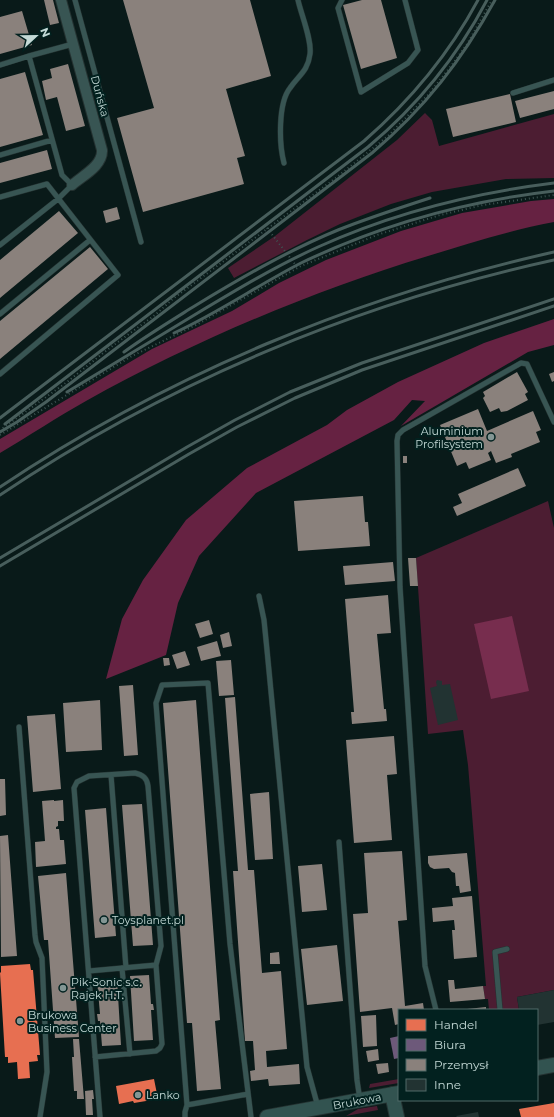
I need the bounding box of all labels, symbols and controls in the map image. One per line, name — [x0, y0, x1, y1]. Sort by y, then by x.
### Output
north arrow — [16, 16, 56, 56]
text: N — [37, 26, 53, 39]
street label: Duńska — [88, 74, 112, 118]
place label: Aluminium Profilsystem — [415, 424, 483, 451]
marker: Aluminium Profilsystem — [486, 432, 496, 442]
place label: Toysplanet.pl — [112, 913, 184, 927]
marker: Toysplanet.pl — [99, 915, 109, 925]
place label: Pik-Sonic s.c. Rajek H.T. — [71, 975, 142, 1002]
marker: Pik-Sonic s.c. Rajek H.T. — [58, 983, 68, 993]
place label: Brukowa Business Center — [28, 1008, 117, 1035]
legend — [398, 1009, 538, 1101]
marker: Brukowa Business Center — [15, 1016, 25, 1026]
text: Handel — [434, 1017, 478, 1032]
text: Biura — [434, 1037, 466, 1052]
text: Przemysł — [434, 1057, 489, 1072]
text: Inne — [434, 1077, 461, 1092]
place label: Lanko — [146, 1088, 180, 1102]
street label: Brukowa — [332, 1089, 382, 1113]
marker: Lanko — [133, 1090, 143, 1100]

